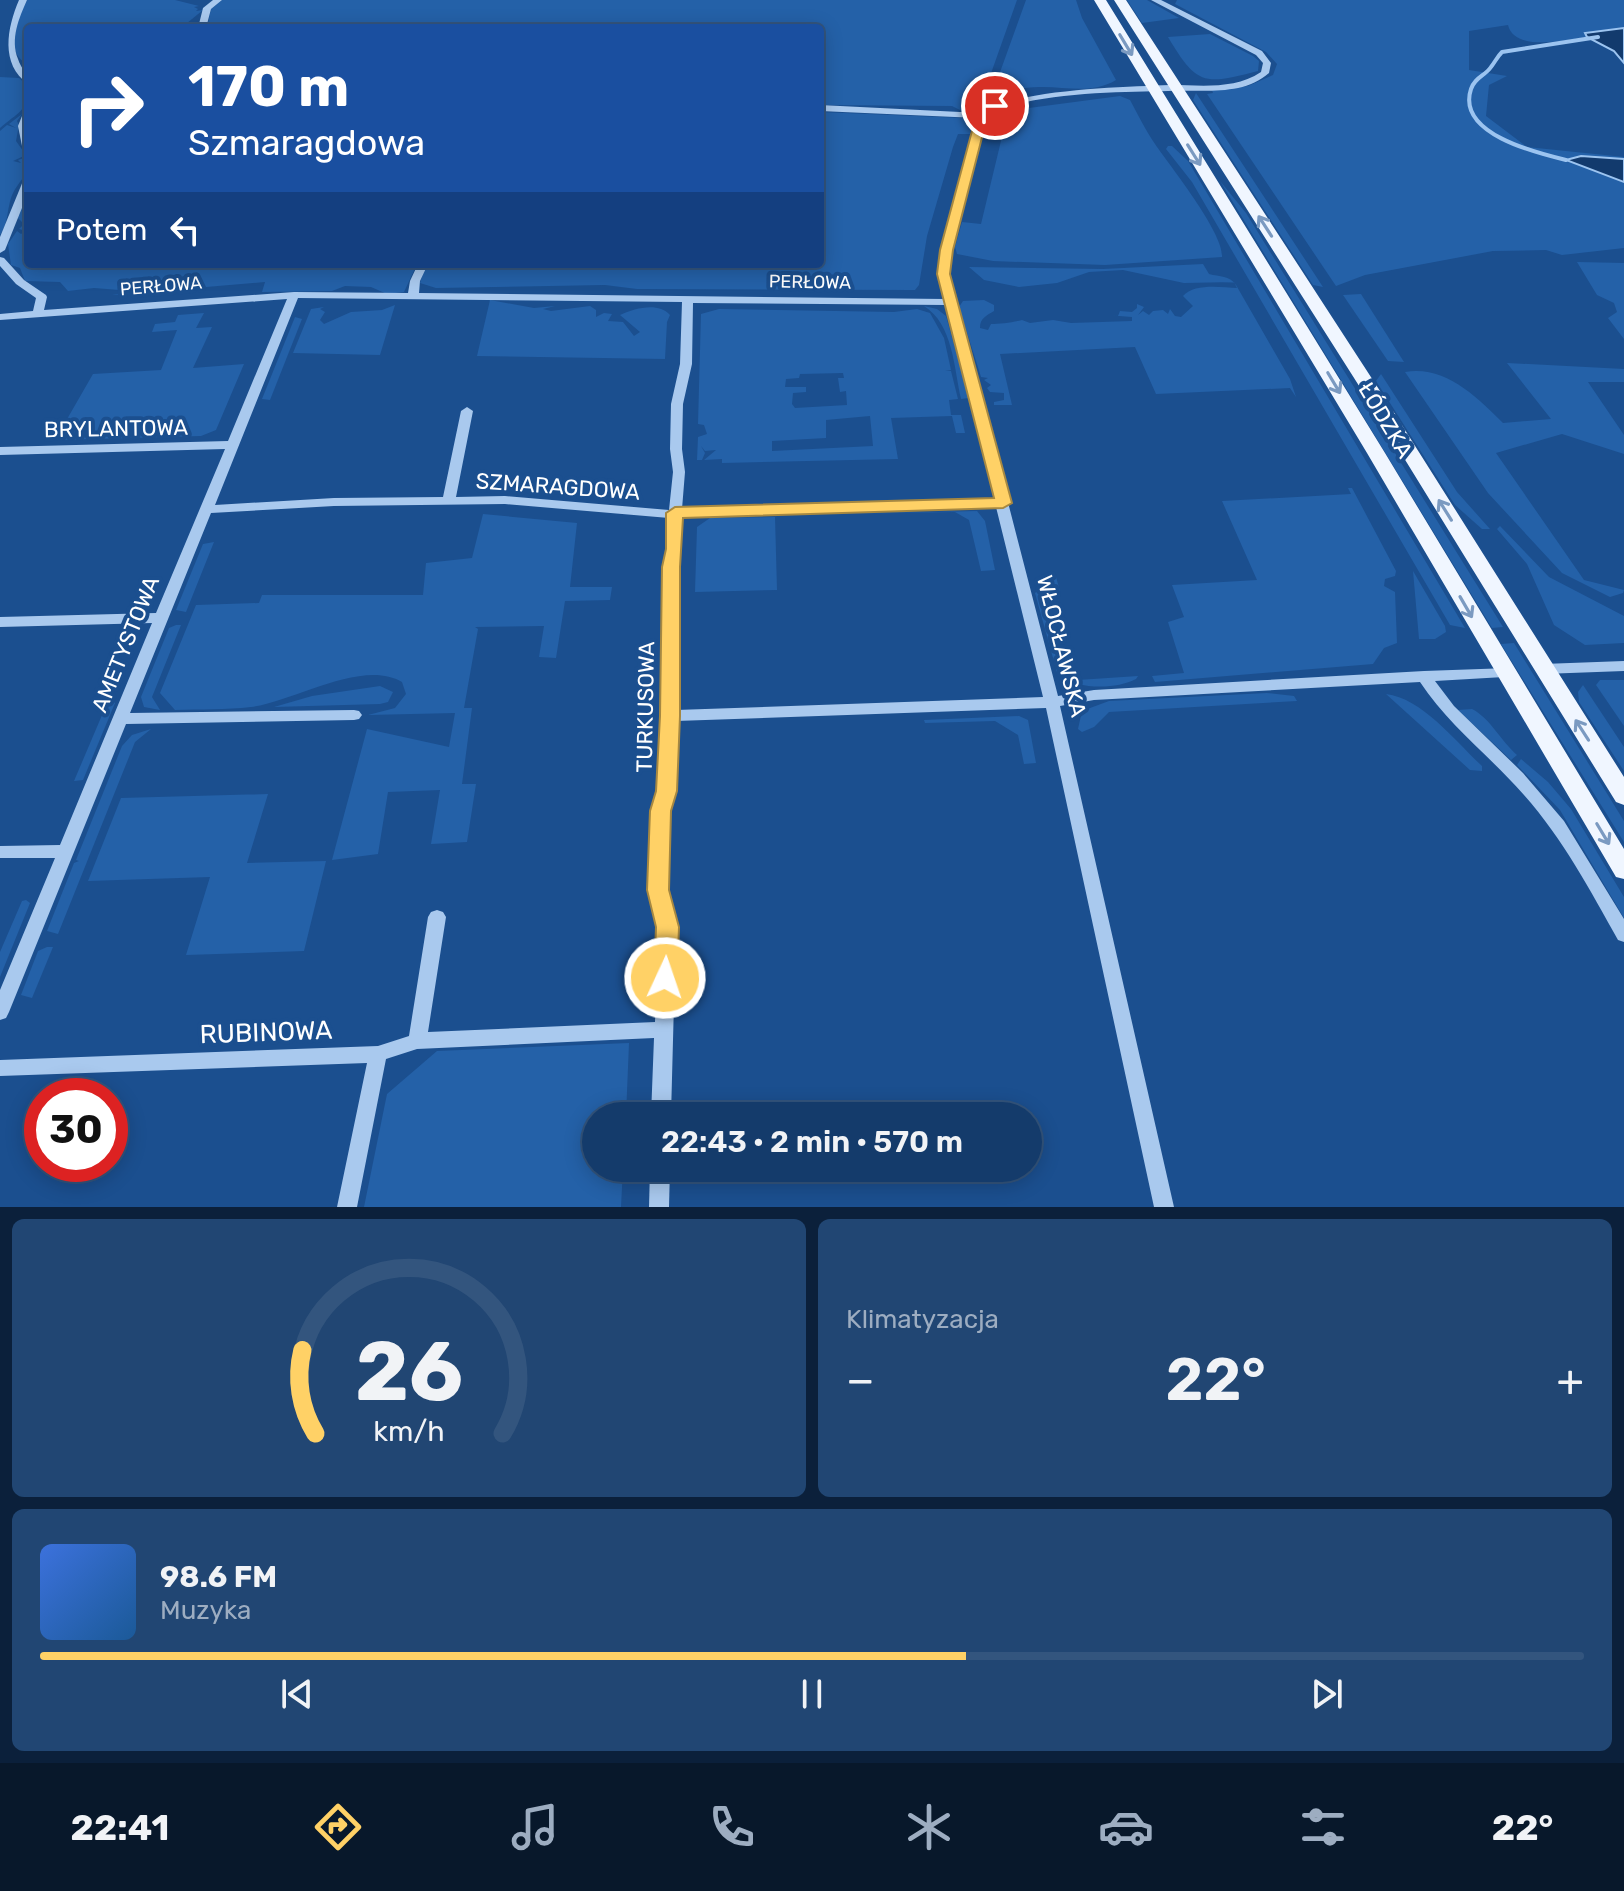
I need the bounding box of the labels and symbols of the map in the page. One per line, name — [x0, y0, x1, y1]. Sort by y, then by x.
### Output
one-way arrow — [1119, 33, 1135, 56]
pin — [961, 72, 1029, 140]
one-way arrow — [1186, 143, 1202, 166]
one-way arrow — [1257, 216, 1274, 238]
street label: PERŁOWA — [769, 270, 851, 294]
street label: PERŁOWA — [119, 271, 203, 301]
one-way arrow — [1326, 371, 1342, 394]
street label: ŁÓDZKA — [1353, 378, 1419, 463]
street label: BRYLANTOWA — [44, 414, 189, 443]
street label: SZMARAGDOWA — [475, 467, 641, 506]
one-way arrow — [1437, 499, 1453, 521]
street label: AMETYSTOWA — [86, 572, 165, 716]
street label: WŁOCŁAWSKA — [1031, 572, 1092, 720]
one-way arrow — [1458, 595, 1474, 618]
street label: TURKUSOWA — [631, 641, 660, 773]
one-way arrow — [1574, 720, 1591, 742]
one-way arrow — [1595, 822, 1611, 845]
position arrow — [623, 936, 707, 1020]
street label: RUBINOWA — [199, 1015, 333, 1050]
speed limit sign: 30 — [24, 1078, 128, 1182]

